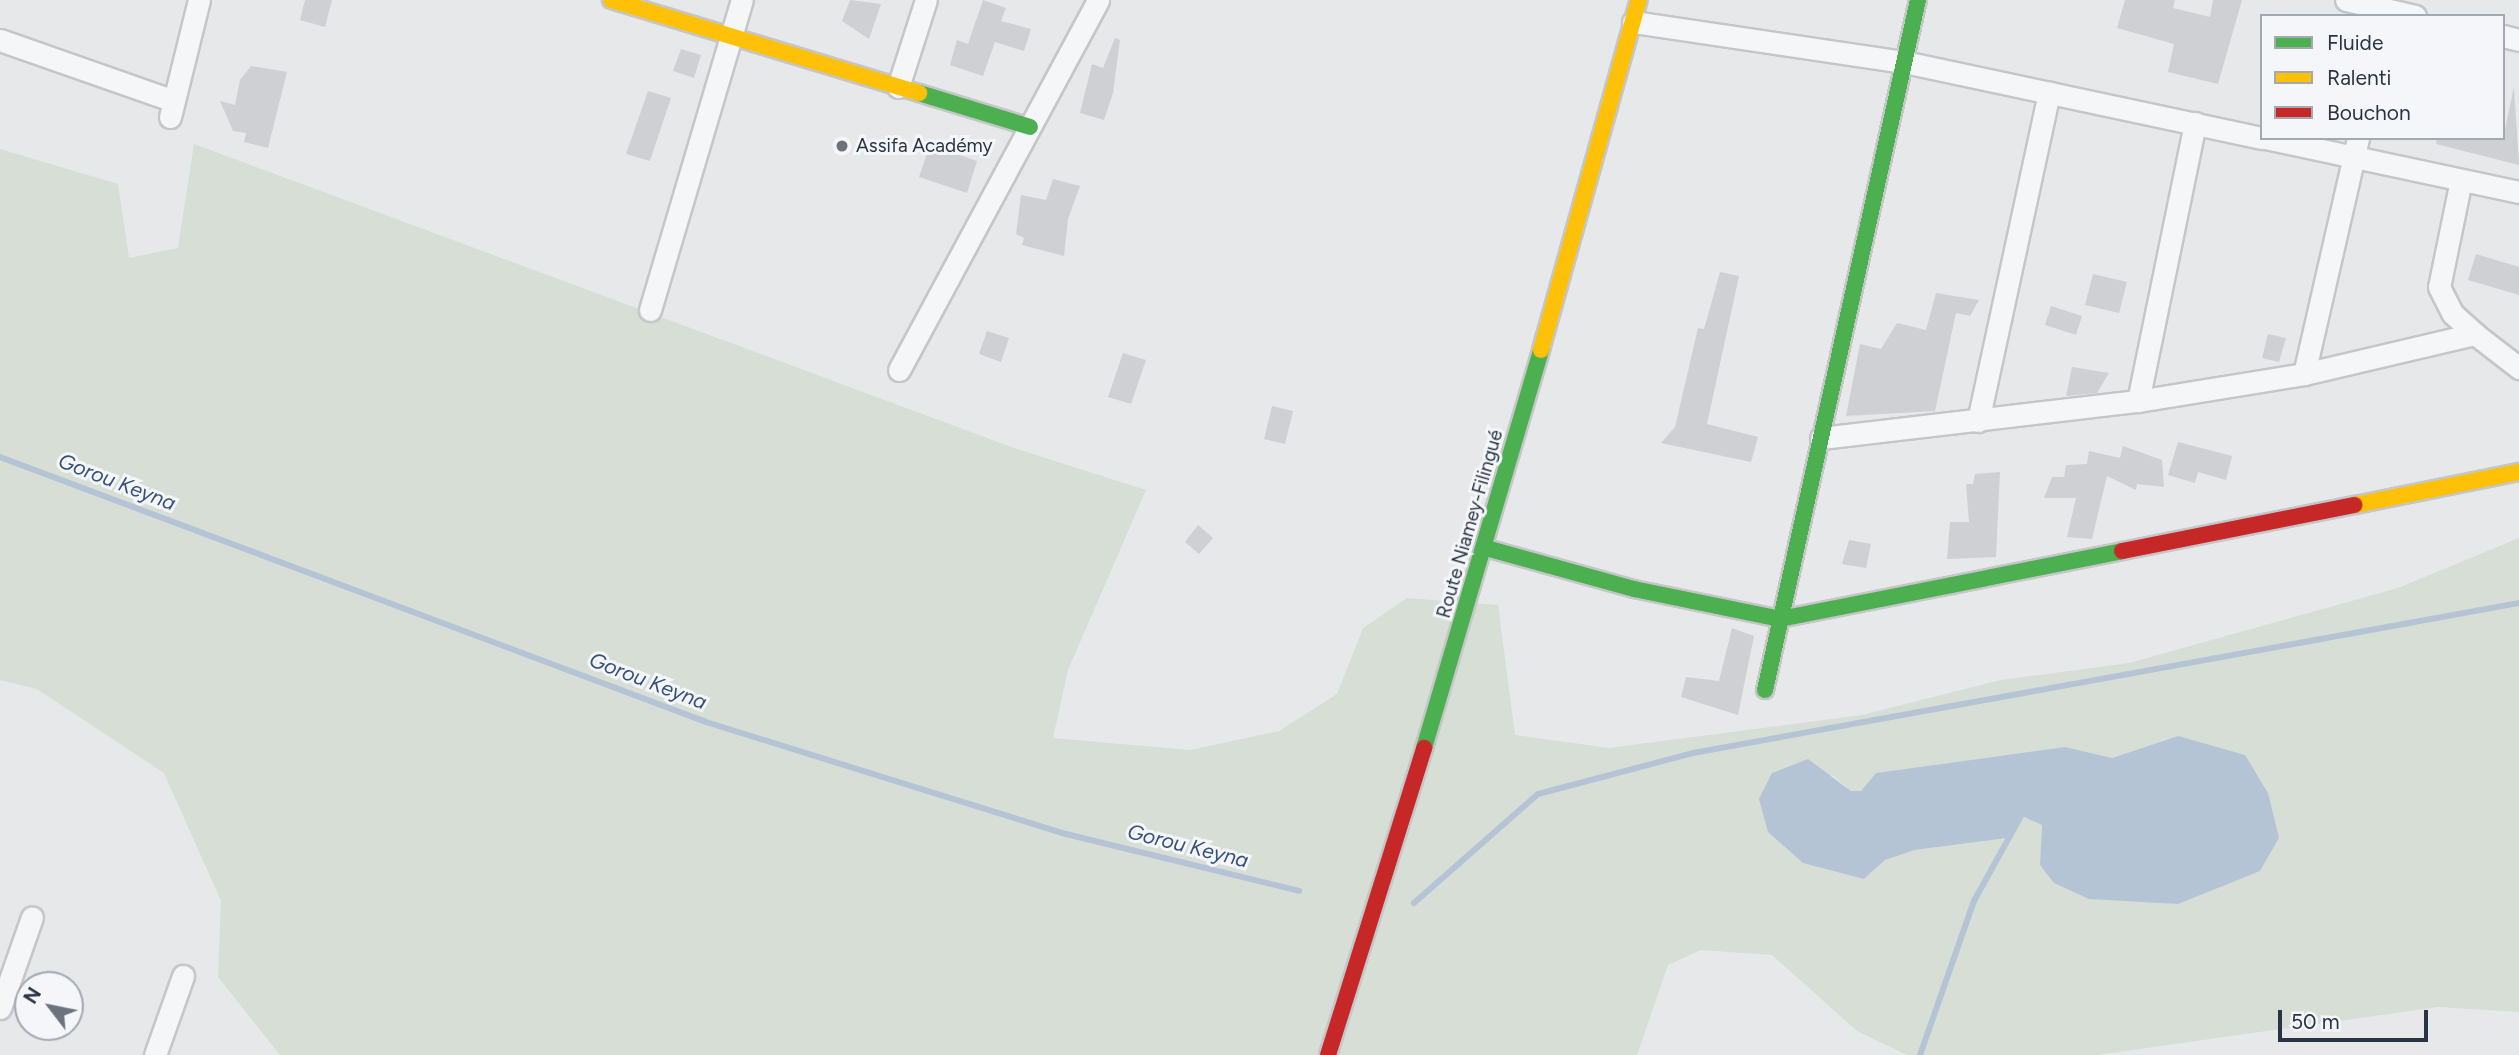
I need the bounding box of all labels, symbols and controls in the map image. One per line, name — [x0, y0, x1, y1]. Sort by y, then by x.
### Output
legend — [2260, 14, 2505, 140]
text: Fluide — [2327, 30, 2383, 55]
text: Ralenti — [2327, 65, 2391, 90]
text: Bouchon — [2327, 100, 2411, 125]
place label: Assifa Académy — [856, 135, 993, 157]
marker: Assifa Académy — [834, 138, 850, 154]
street label: Route Niamey-Filingué — [1432, 427, 1508, 621]
water label: Gorou Keyna — [55, 448, 179, 516]
water label: Gorou Keyna — [586, 647, 710, 715]
water label: Gorou Keyna — [1125, 819, 1251, 873]
north arrow — [14, 971, 84, 1041]
text: N — [19, 983, 46, 1008]
scale bar — [2281, 996, 2432, 1040]
text: 50 m — [2291, 1009, 2340, 1034]

